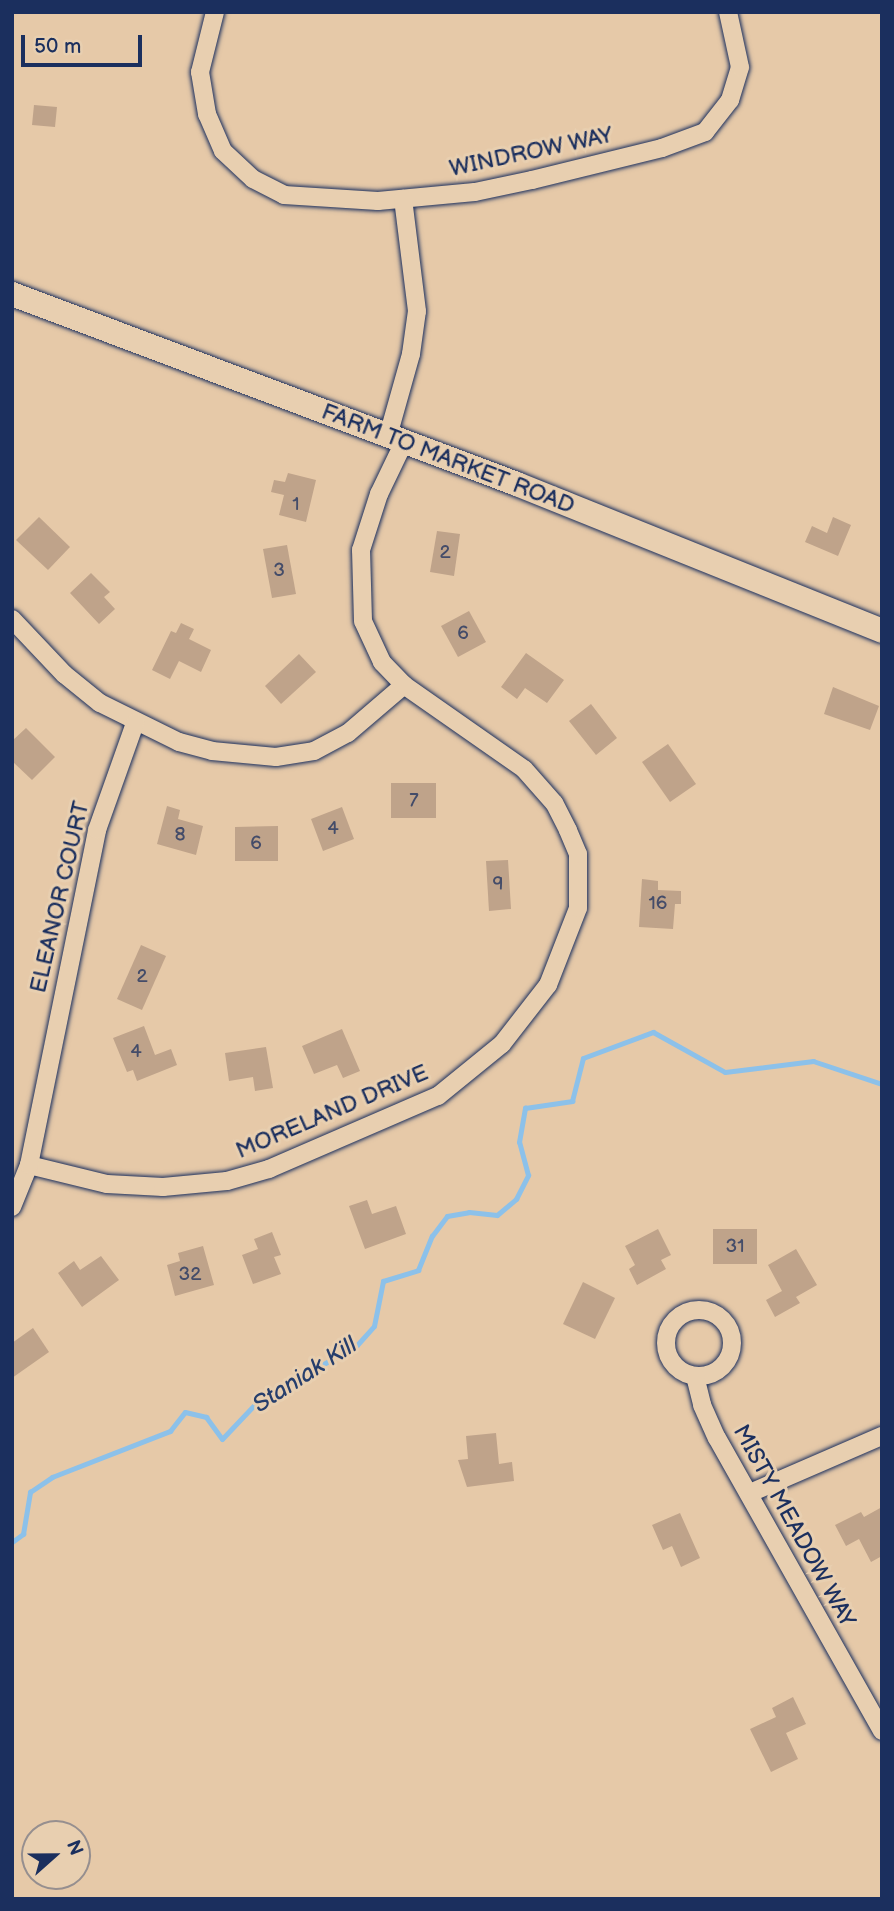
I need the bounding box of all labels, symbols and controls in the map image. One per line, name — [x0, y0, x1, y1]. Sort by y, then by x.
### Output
scale bar — [24, 21, 145, 65]
text: 50 m — [34, 34, 81, 59]
street label: WINDROW WAY — [446, 121, 616, 183]
street label: FARM TO MARKET ROAD — [317, 398, 579, 520]
house number: 1 — [292, 494, 300, 516]
house number: 2 — [439, 542, 451, 564]
house number: 3 — [273, 560, 285, 582]
house number: 6 — [457, 623, 469, 645]
house number: 7 — [409, 790, 419, 812]
street label: ELEANOR COURT — [25, 798, 95, 996]
house number: 4 — [327, 818, 339, 840]
house number: 8 — [174, 824, 186, 846]
house number: 6 — [250, 833, 262, 855]
house number: 9 — [493, 874, 503, 896]
house number: 16 — [649, 893, 667, 915]
house number: 2 — [136, 966, 148, 988]
house number: 4 — [130, 1041, 142, 1063]
street label: MORELAND DRIVE — [232, 1059, 432, 1165]
house number: 31 — [725, 1236, 745, 1258]
house number: 32 — [179, 1264, 201, 1286]
water label: Staniak Kill — [248, 1331, 362, 1419]
street label: MISTY MEADOW WAY — [727, 1420, 861, 1632]
north arrow — [21, 1820, 91, 1890]
text: N — [61, 1837, 87, 1859]

